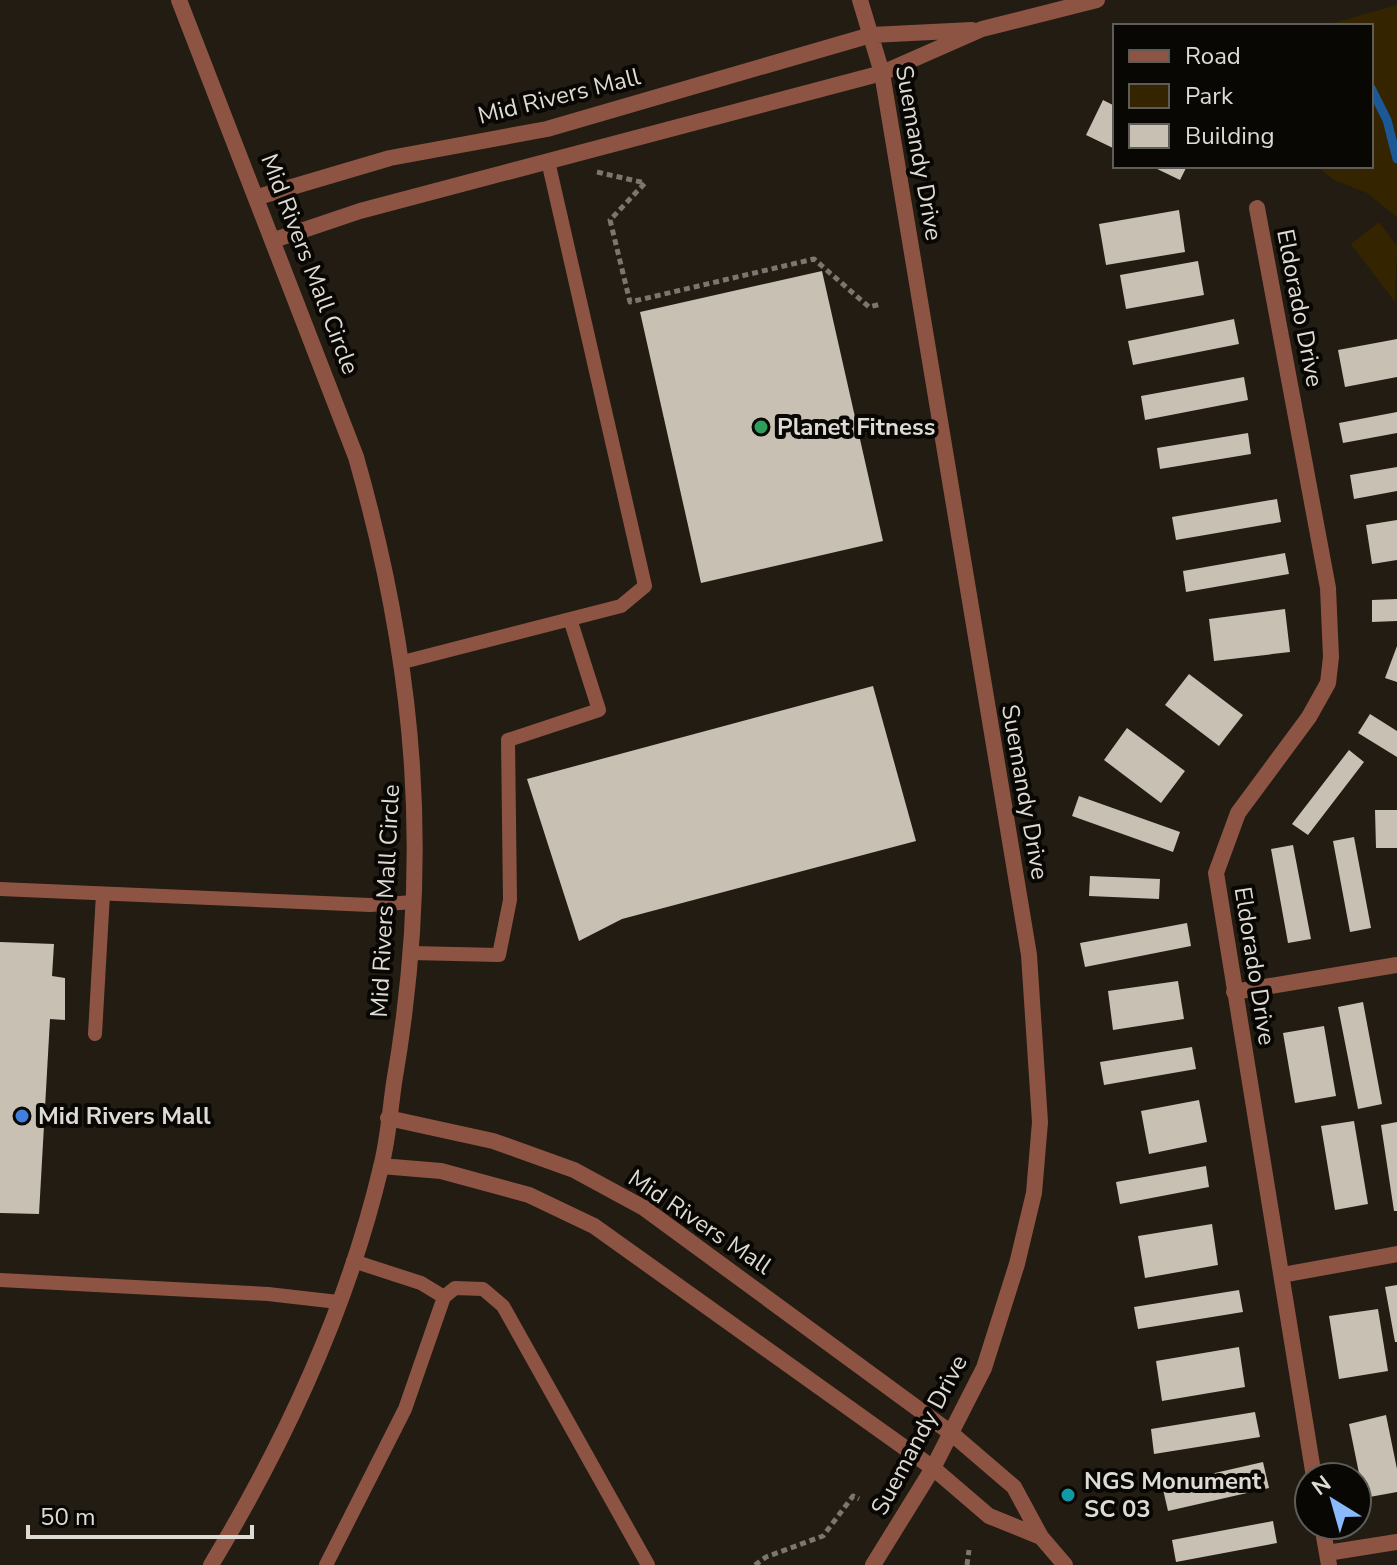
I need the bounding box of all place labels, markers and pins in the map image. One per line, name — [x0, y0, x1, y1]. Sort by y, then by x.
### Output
place label: Planet Fitness — [777, 411, 935, 443]
marker: Planet Fitness — [752, 418, 770, 436]
place label: Mid Rivers Mall — [38, 1100, 211, 1132]
marker: Mid Rivers Mall — [13, 1107, 31, 1125]
place label: NGS Monument SC 03 — [1084, 1465, 1262, 1525]
marker: NGS Monument SC 03 — [1059, 1486, 1077, 1504]

